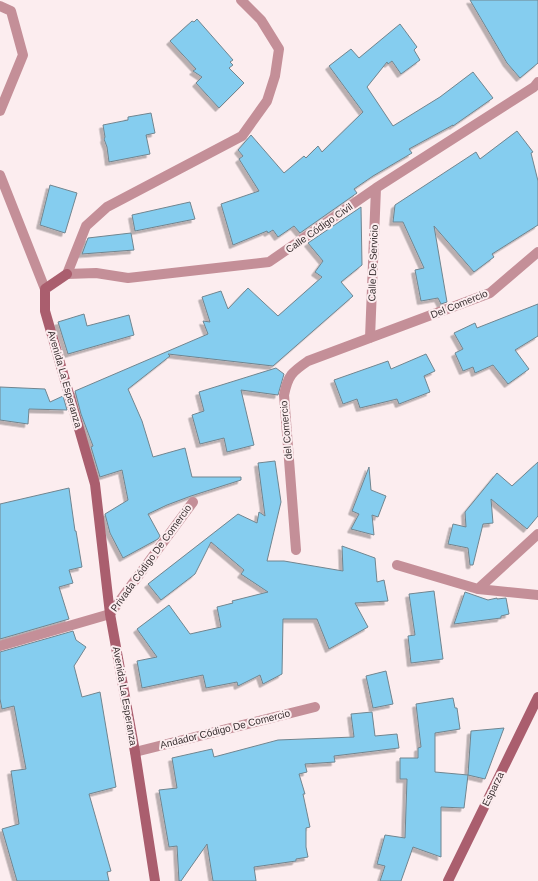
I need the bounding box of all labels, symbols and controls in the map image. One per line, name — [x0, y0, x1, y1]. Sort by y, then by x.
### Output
street label: Calle Código Civil — [284, 201, 354, 255]
street label: Calle De Servicio — [366, 224, 380, 302]
street label: Del Comercio — [429, 287, 490, 320]
street label: Avenida La Esperanza — [46, 329, 84, 429]
street label: del Comercio — [278, 400, 294, 460]
street label: Privada Código De Comercio — [108, 502, 194, 614]
street label: Avenida La Esperanza — [111, 646, 139, 747]
street label: Andador Código De Comercio — [159, 707, 291, 750]
street label: Esparza — [480, 770, 506, 808]

